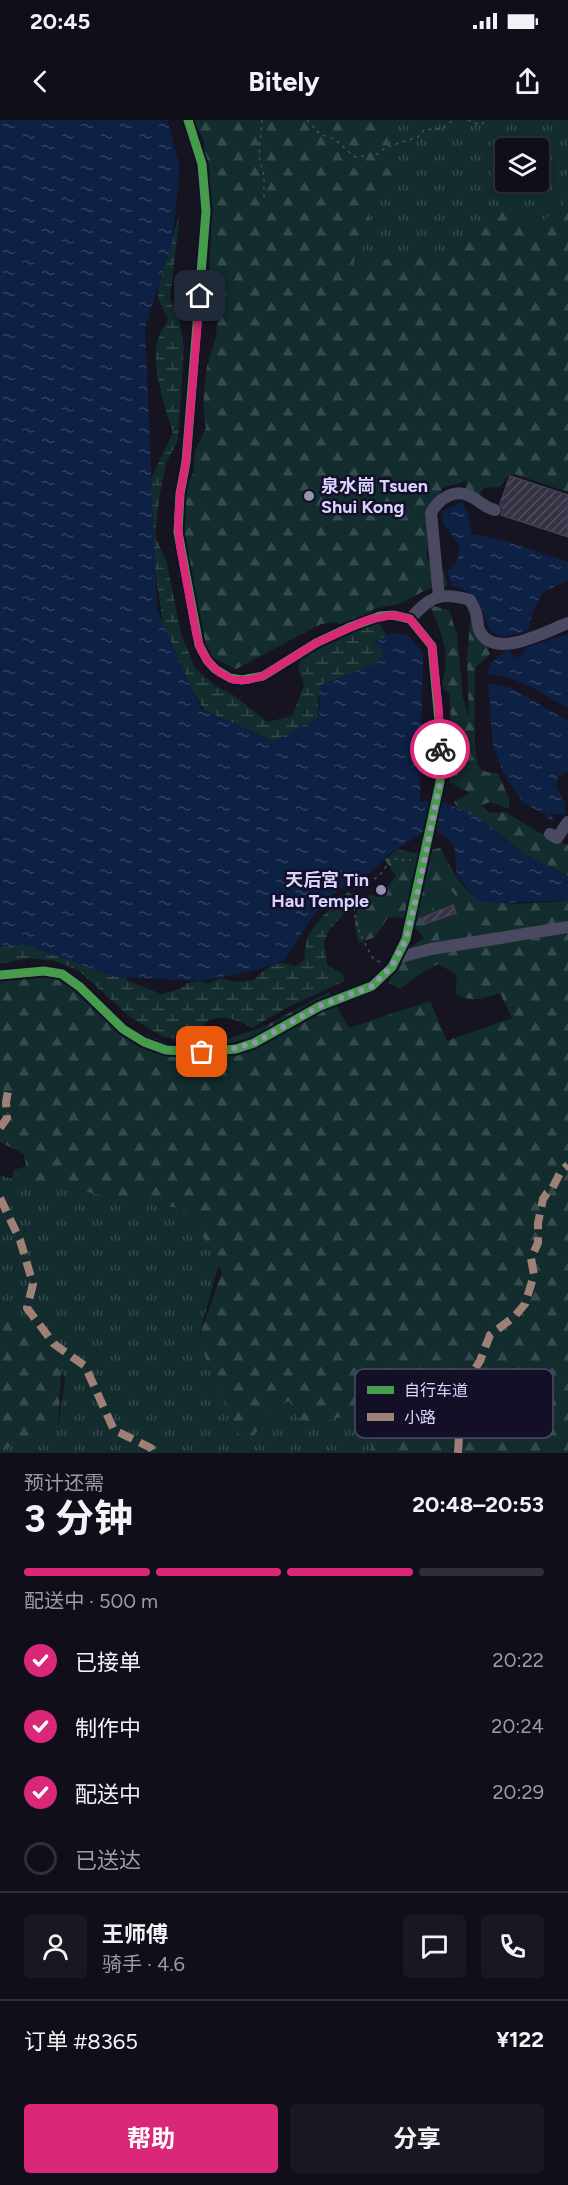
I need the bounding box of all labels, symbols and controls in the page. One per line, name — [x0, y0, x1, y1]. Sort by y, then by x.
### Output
text: 20:45 — [30, 8, 90, 35]
icon: back — [24, 65, 57, 98]
text: Bitely — [248, 65, 320, 98]
icon: share — [511, 65, 544, 98]
map controls — [495, 138, 549, 192]
button: layers — [495, 138, 549, 192]
pin — [174, 270, 225, 321]
icon: home — [183, 279, 216, 312]
place label: 泉水崗 Tsuen Shui Kong — [321, 475, 428, 518]
marker: 泉水崗 Tsuen Shui Kong — [302, 489, 316, 503]
courier — [410, 719, 470, 779]
icon: bike — [424, 733, 457, 766]
place label: 天后宮 Tin Hau Temple — [271, 869, 369, 912]
marker: 天后宮 Tin Hau Temple — [374, 883, 388, 897]
pin — [176, 1026, 227, 1077]
icon: bag — [185, 1035, 218, 1068]
legend — [355, 1369, 553, 1438]
text: 自行车道 — [404, 1381, 468, 1400]
text: 小路 — [404, 1408, 436, 1427]
text: 预计还需 — [24, 1471, 104, 1495]
text: 20:48–20:53 — [412, 1491, 544, 1518]
text: 3 分钟 — [24, 1495, 133, 1542]
text: 配送中 · 500 m — [24, 1589, 158, 1613]
icon: check — [24, 1644, 57, 1677]
text: 20:22 — [493, 1648, 544, 1672]
text: 已接单 — [75, 1649, 141, 1676]
icon: check — [24, 1710, 57, 1743]
text: 20:24 — [491, 1714, 544, 1738]
text: 制作中 — [75, 1715, 141, 1742]
icon: check — [24, 1776, 57, 1809]
text: 20:29 — [492, 1780, 544, 1804]
text: 配送中 — [75, 1781, 141, 1808]
text: 已送达 — [75, 1847, 141, 1874]
button: person — [24, 1915, 87, 1978]
button: chat — [403, 1915, 466, 1978]
button: phone — [481, 1915, 544, 1978]
text: 王师傅 — [102, 1921, 168, 1948]
text: 骑手 · 4.6 — [102, 1952, 185, 1976]
text: ¥122 — [496, 2026, 544, 2053]
text: 订单 #8365 — [24, 2028, 138, 2055]
button: 帮助 — [24, 2104, 278, 2173]
button: 分享 — [290, 2104, 544, 2173]

